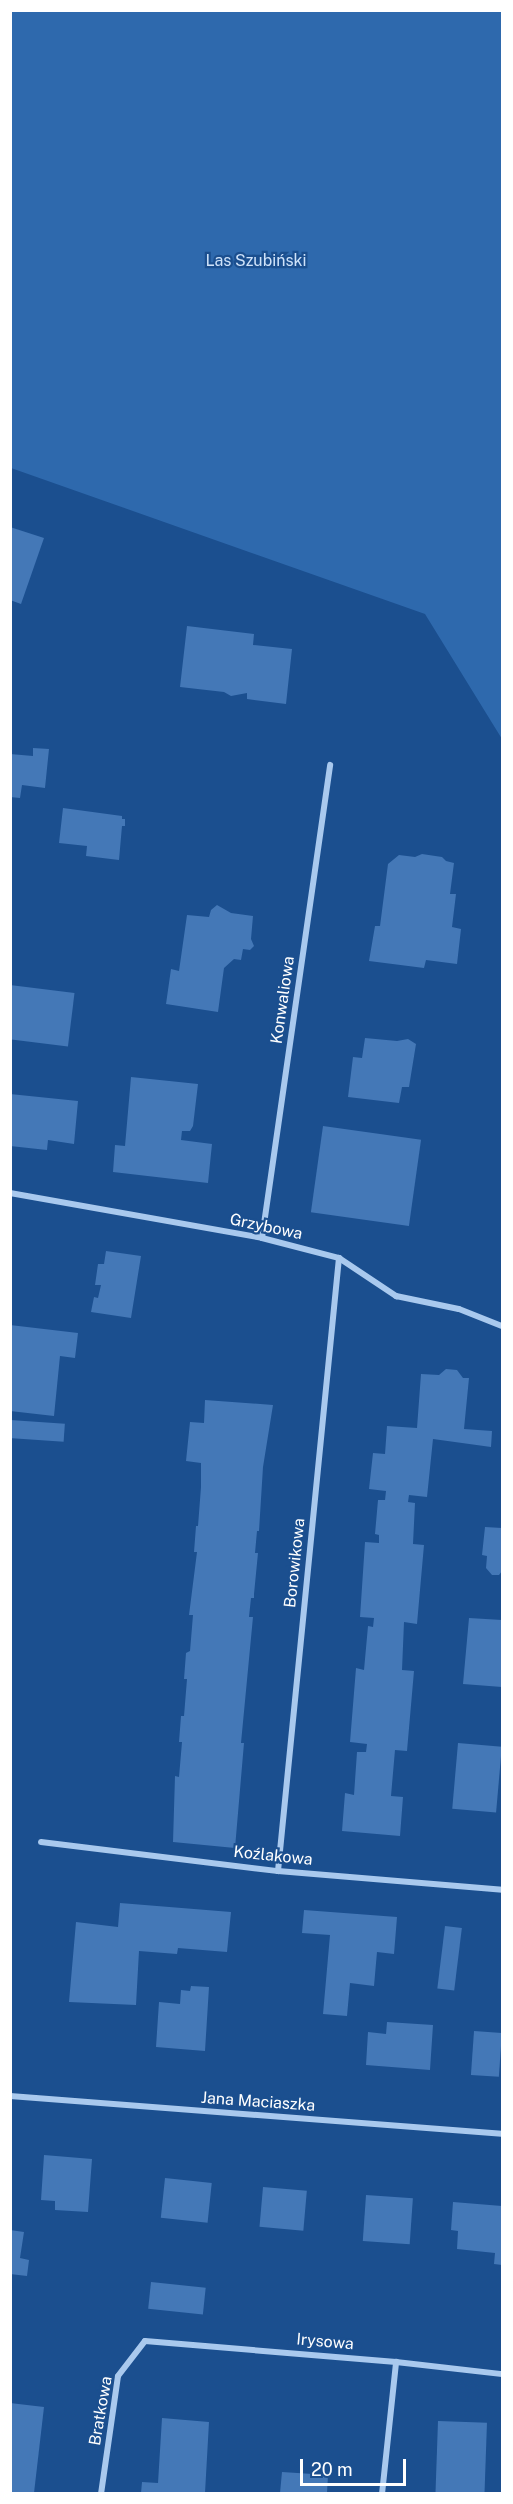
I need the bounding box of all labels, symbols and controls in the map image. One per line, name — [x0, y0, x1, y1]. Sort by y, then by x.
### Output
park label: Las Szubiński — [205, 251, 307, 271]
street label: Konwaliowa — [267, 955, 299, 1045]
street label: Grzybowa — [228, 1210, 304, 1244]
street label: Borowikowa — [281, 1517, 309, 1609]
street label: Koźlakowa — [233, 1842, 313, 1870]
street label: Jana Maciaszka — [200, 2088, 316, 2116]
street label: Irysowa — [295, 2330, 355, 2354]
street label: Bratkowa — [85, 2375, 117, 2447]
scale bar — [303, 2447, 410, 2485]
text: 20 m — [311, 2459, 353, 2480]

